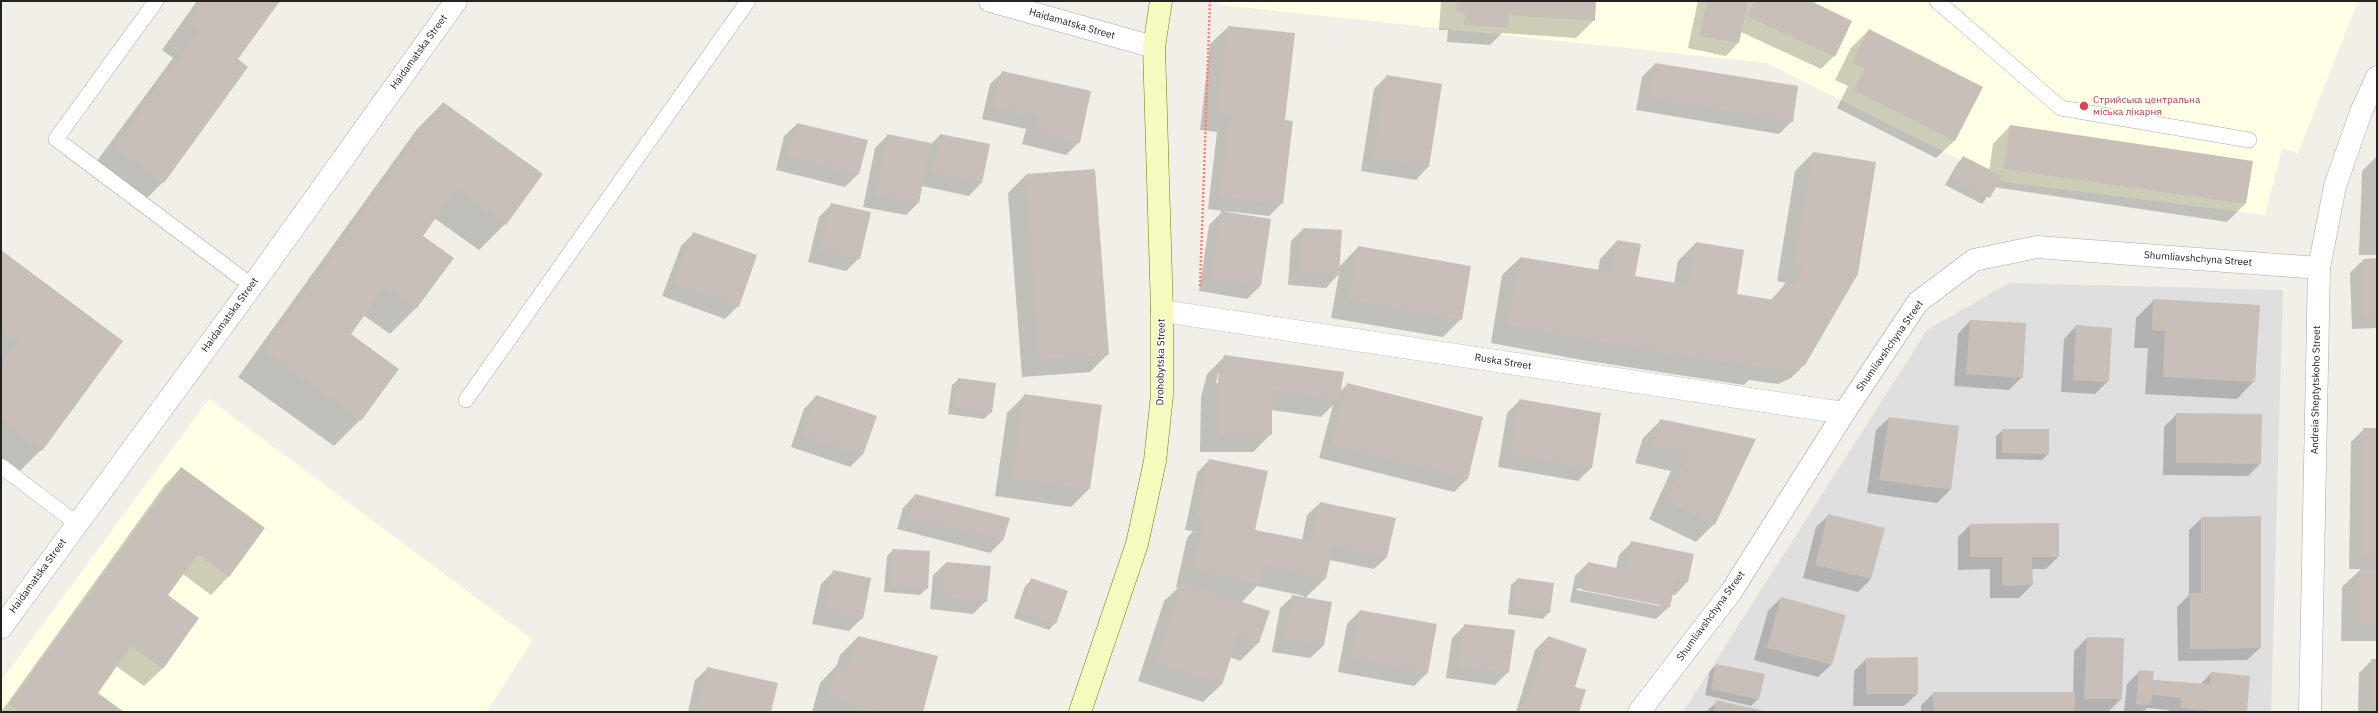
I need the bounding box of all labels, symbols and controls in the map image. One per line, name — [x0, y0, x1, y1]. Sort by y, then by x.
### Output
street label: Haidamatska Street — [1028, 6, 1116, 42]
street label: Haidamatska Street — [388, 13, 450, 91]
place label: Стрийська центральна міська лікарня — [2093, 94, 2200, 118]
marker: Стрийська центральна міська лікарня — [2078, 100, 2090, 112]
street label: Shumliavshchyna Street — [2144, 249, 2252, 269]
street label: Haidamatska Street — [199, 276, 261, 354]
street label: Shumliavshchyna Street — [1854, 298, 1926, 394]
street label: Drohobytska Street — [1154, 319, 1168, 405]
street label: Andreia Sheptytskoho Street — [2309, 326, 2323, 454]
street label: Ruska Street — [1474, 352, 1532, 372]
street label: Haidamatska Street — [7, 537, 69, 615]
street label: Shumliavshchyna Street — [1674, 569, 1748, 663]

